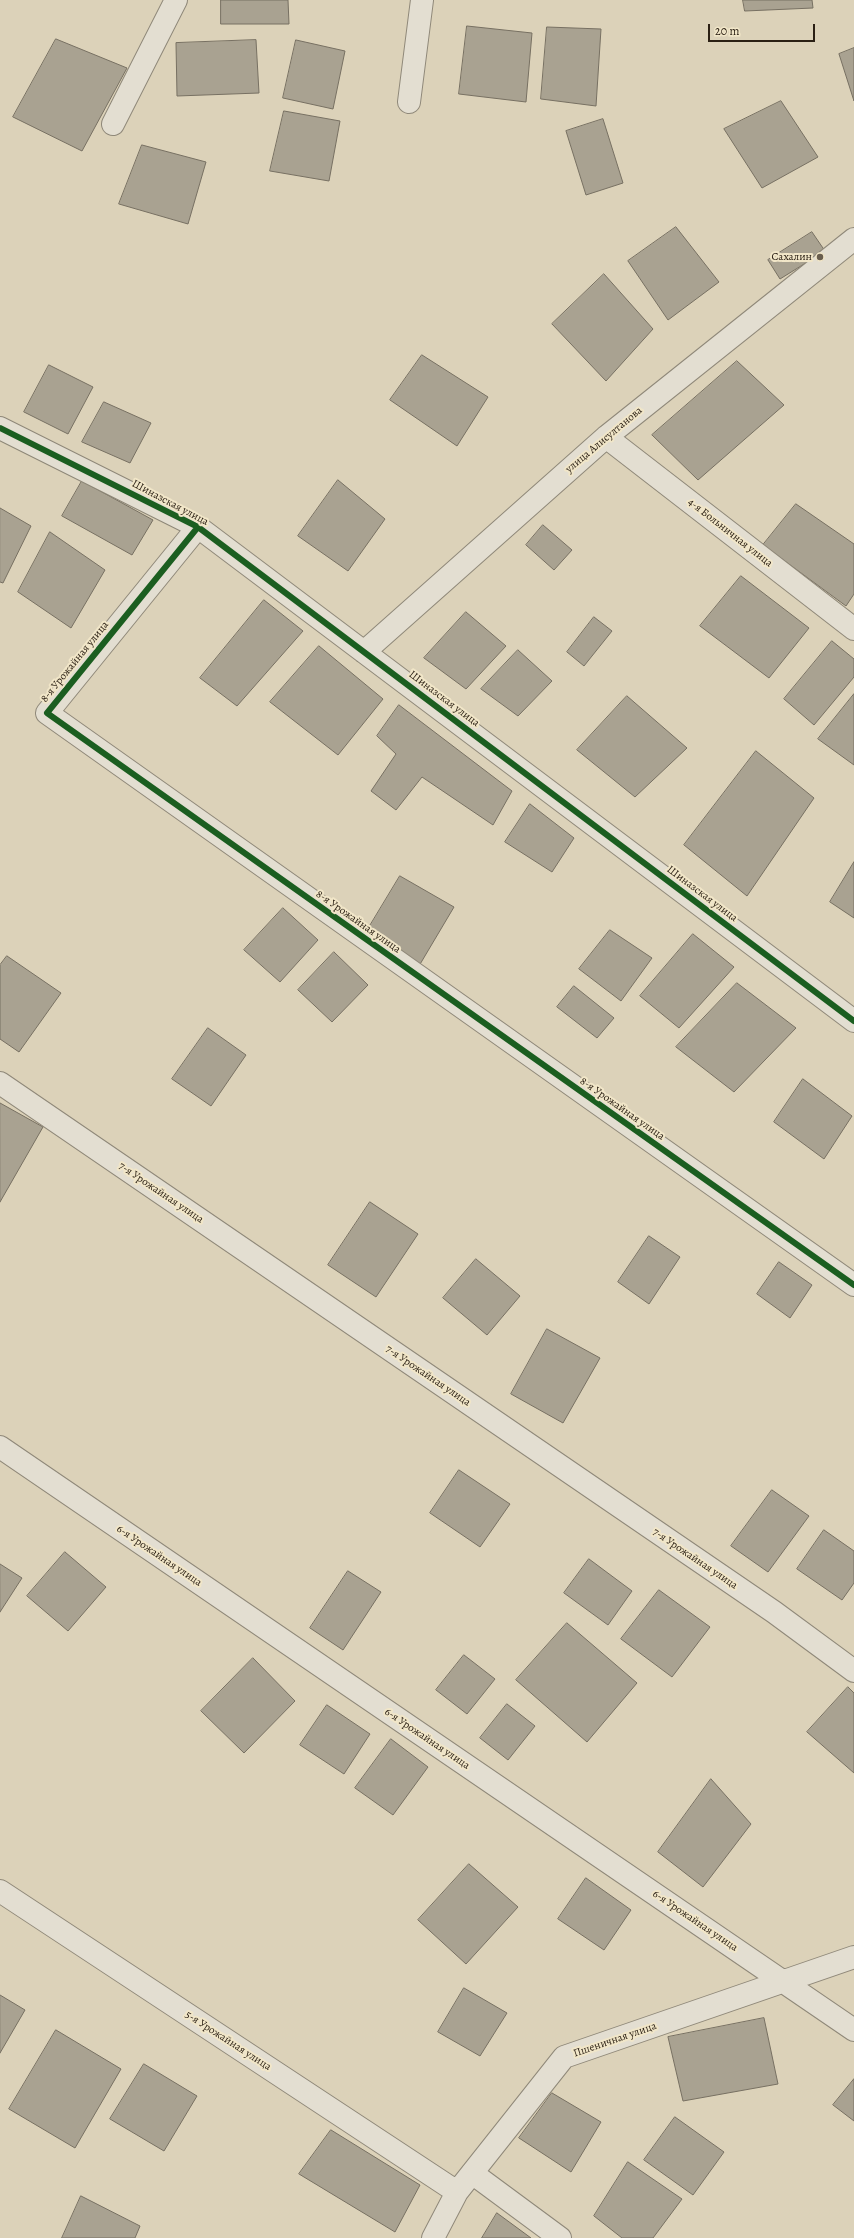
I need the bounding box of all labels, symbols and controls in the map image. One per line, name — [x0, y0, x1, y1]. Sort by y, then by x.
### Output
scale bar — [710, 16, 817, 42]
text: 20 m — [715, 23, 739, 39]
place label: Сахалин — [771, 250, 812, 264]
marker: Сахалин — [815, 252, 825, 262]
street label: улица Алисултанова — [563, 404, 645, 476]
street label: Шиназская улица — [129, 477, 211, 529]
street label: 4-я Больничная улица — [685, 496, 775, 570]
street label: 8-я Урожайная улица — [38, 619, 112, 705]
street label: Шиназская улица — [406, 668, 482, 730]
street label: Шиназская улица — [664, 863, 740, 925]
street label: 8-я Урожайная улица — [313, 888, 403, 956]
street label: 8-я Урожайная улица — [577, 1075, 667, 1143]
street label: 7-я Урожайная улица — [116, 1160, 206, 1226]
street label: 7-я Урожайная улица — [383, 1343, 473, 1409]
street label: 6-я Урожайная улица — [114, 1523, 204, 1589]
street label: 7-я Урожайная улица — [650, 1526, 740, 1592]
street label: 6-я Урожайная улица — [382, 1706, 472, 1772]
street label: 6-я Урожайная улица — [650, 1888, 740, 1954]
street label: 5-я Урожайная улица — [183, 2008, 273, 2074]
street label: Пшеничная улица — [572, 2020, 658, 2060]

